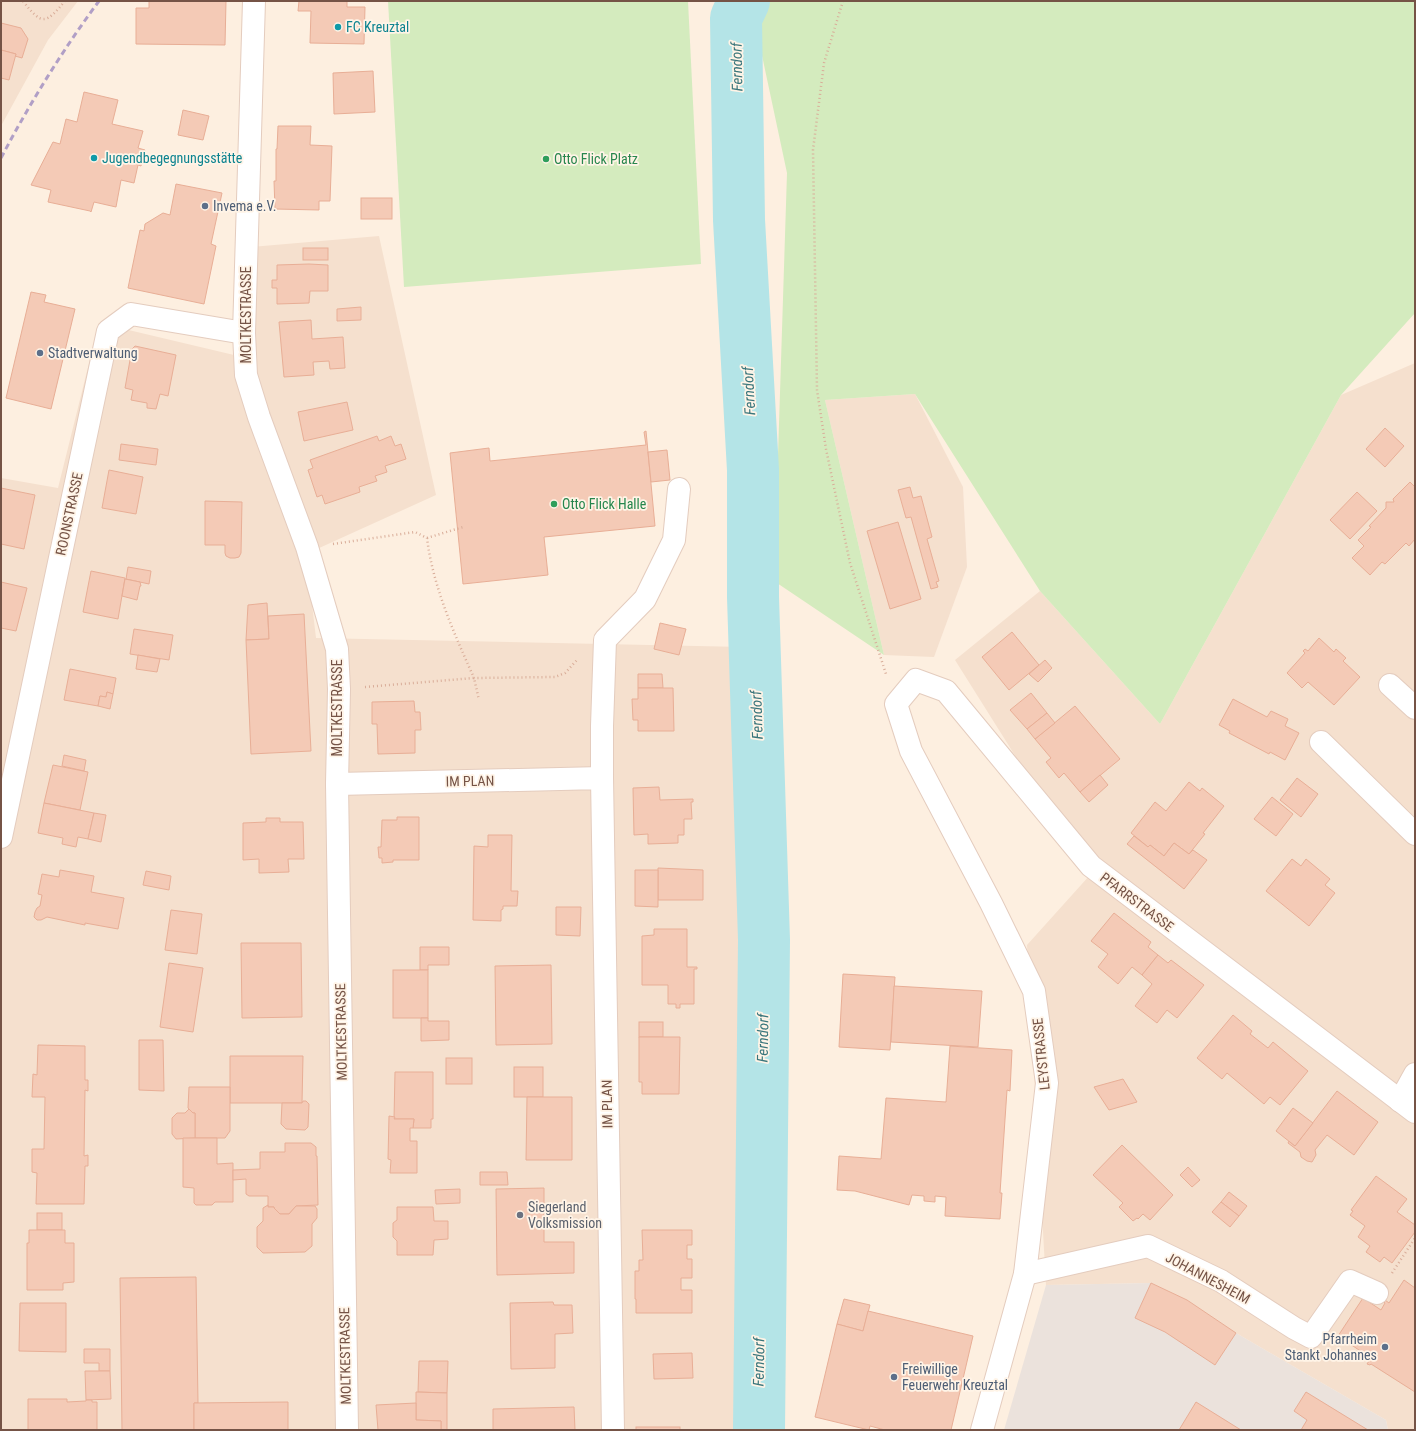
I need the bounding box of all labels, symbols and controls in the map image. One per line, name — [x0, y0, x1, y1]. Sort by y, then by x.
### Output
place label: FC Kreuztal — [346, 19, 409, 35]
marker: FC Kreuztal — [333, 22, 343, 32]
water label: Ferndorf — [728, 41, 746, 92]
place label: Jugendbegegnungsstätte — [102, 150, 243, 166]
place label: Otto Flick Platz — [554, 151, 638, 167]
marker: Jugendbegegnungsstätte — [89, 153, 99, 163]
marker: Otto Flick Platz — [541, 154, 551, 164]
place label: Invema e.V. — [213, 198, 276, 214]
marker: Invema e.V. — [200, 201, 210, 211]
street label: MOLTKESTRASSE — [238, 266, 254, 364]
place label: Stadtverwaltung — [48, 345, 138, 361]
marker: Stadtverwaltung — [35, 348, 45, 358]
water label: Ferndorf — [739, 365, 759, 416]
street label: ROONSTRASSE — [52, 471, 86, 557]
place label: Otto Flick Halle — [562, 496, 647, 512]
marker: Otto Flick Halle — [549, 499, 559, 509]
street label: MOLTKESTRASSE — [329, 659, 345, 757]
water label: Ferndorf — [747, 689, 767, 740]
street label: IM PLAN — [446, 773, 494, 789]
street label: PFARRSTRASSE — [1097, 869, 1177, 935]
street label: MOLTKESTRASSE — [332, 983, 350, 1081]
water label: Ferndorf — [754, 1012, 772, 1063]
street label: LEYSTRASSE — [1029, 1017, 1053, 1091]
street label: IM PLAN — [599, 1080, 615, 1128]
place label: Siegerland Volksmission — [528, 1199, 602, 1231]
marker: Siegerland Volksmission — [515, 1210, 525, 1220]
street label: JOHANNESHEIM — [1163, 1249, 1253, 1307]
street label: MOLTKESTRASSE — [336, 1307, 354, 1405]
place label: Pfarrheim Stankt Johannes — [1285, 1331, 1377, 1363]
water label: Ferndorf — [750, 1336, 768, 1387]
marker: Pfarrheim Stankt Johannes — [1380, 1342, 1390, 1352]
place label: Freiwillige Feuerwehr Kreuztal — [902, 1361, 1008, 1393]
marker: Freiwillige Feuerwehr Kreuztal — [889, 1372, 899, 1382]

